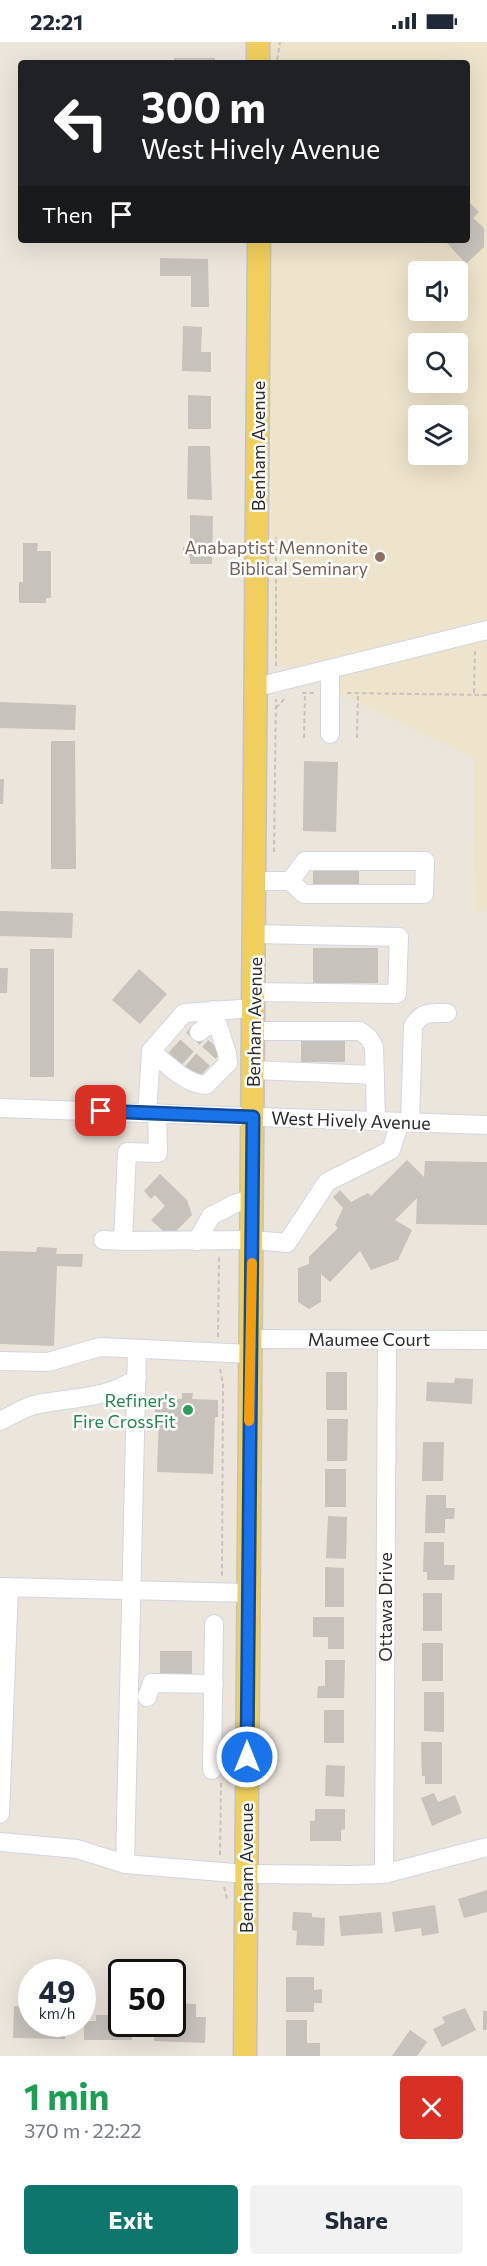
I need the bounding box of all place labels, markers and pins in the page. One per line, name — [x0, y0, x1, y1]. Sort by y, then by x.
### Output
place label: Anabaptist Mennonite Biblical Seminary — [185, 536, 368, 579]
marker: Anabaptist Mennonite Biblical Seminary — [373, 550, 387, 564]
pin — [75, 1085, 126, 1136]
place label: Refiner's Fire CrossFit — [73, 1389, 176, 1432]
marker: Refiner's Fire CrossFit — [181, 1403, 195, 1417]

